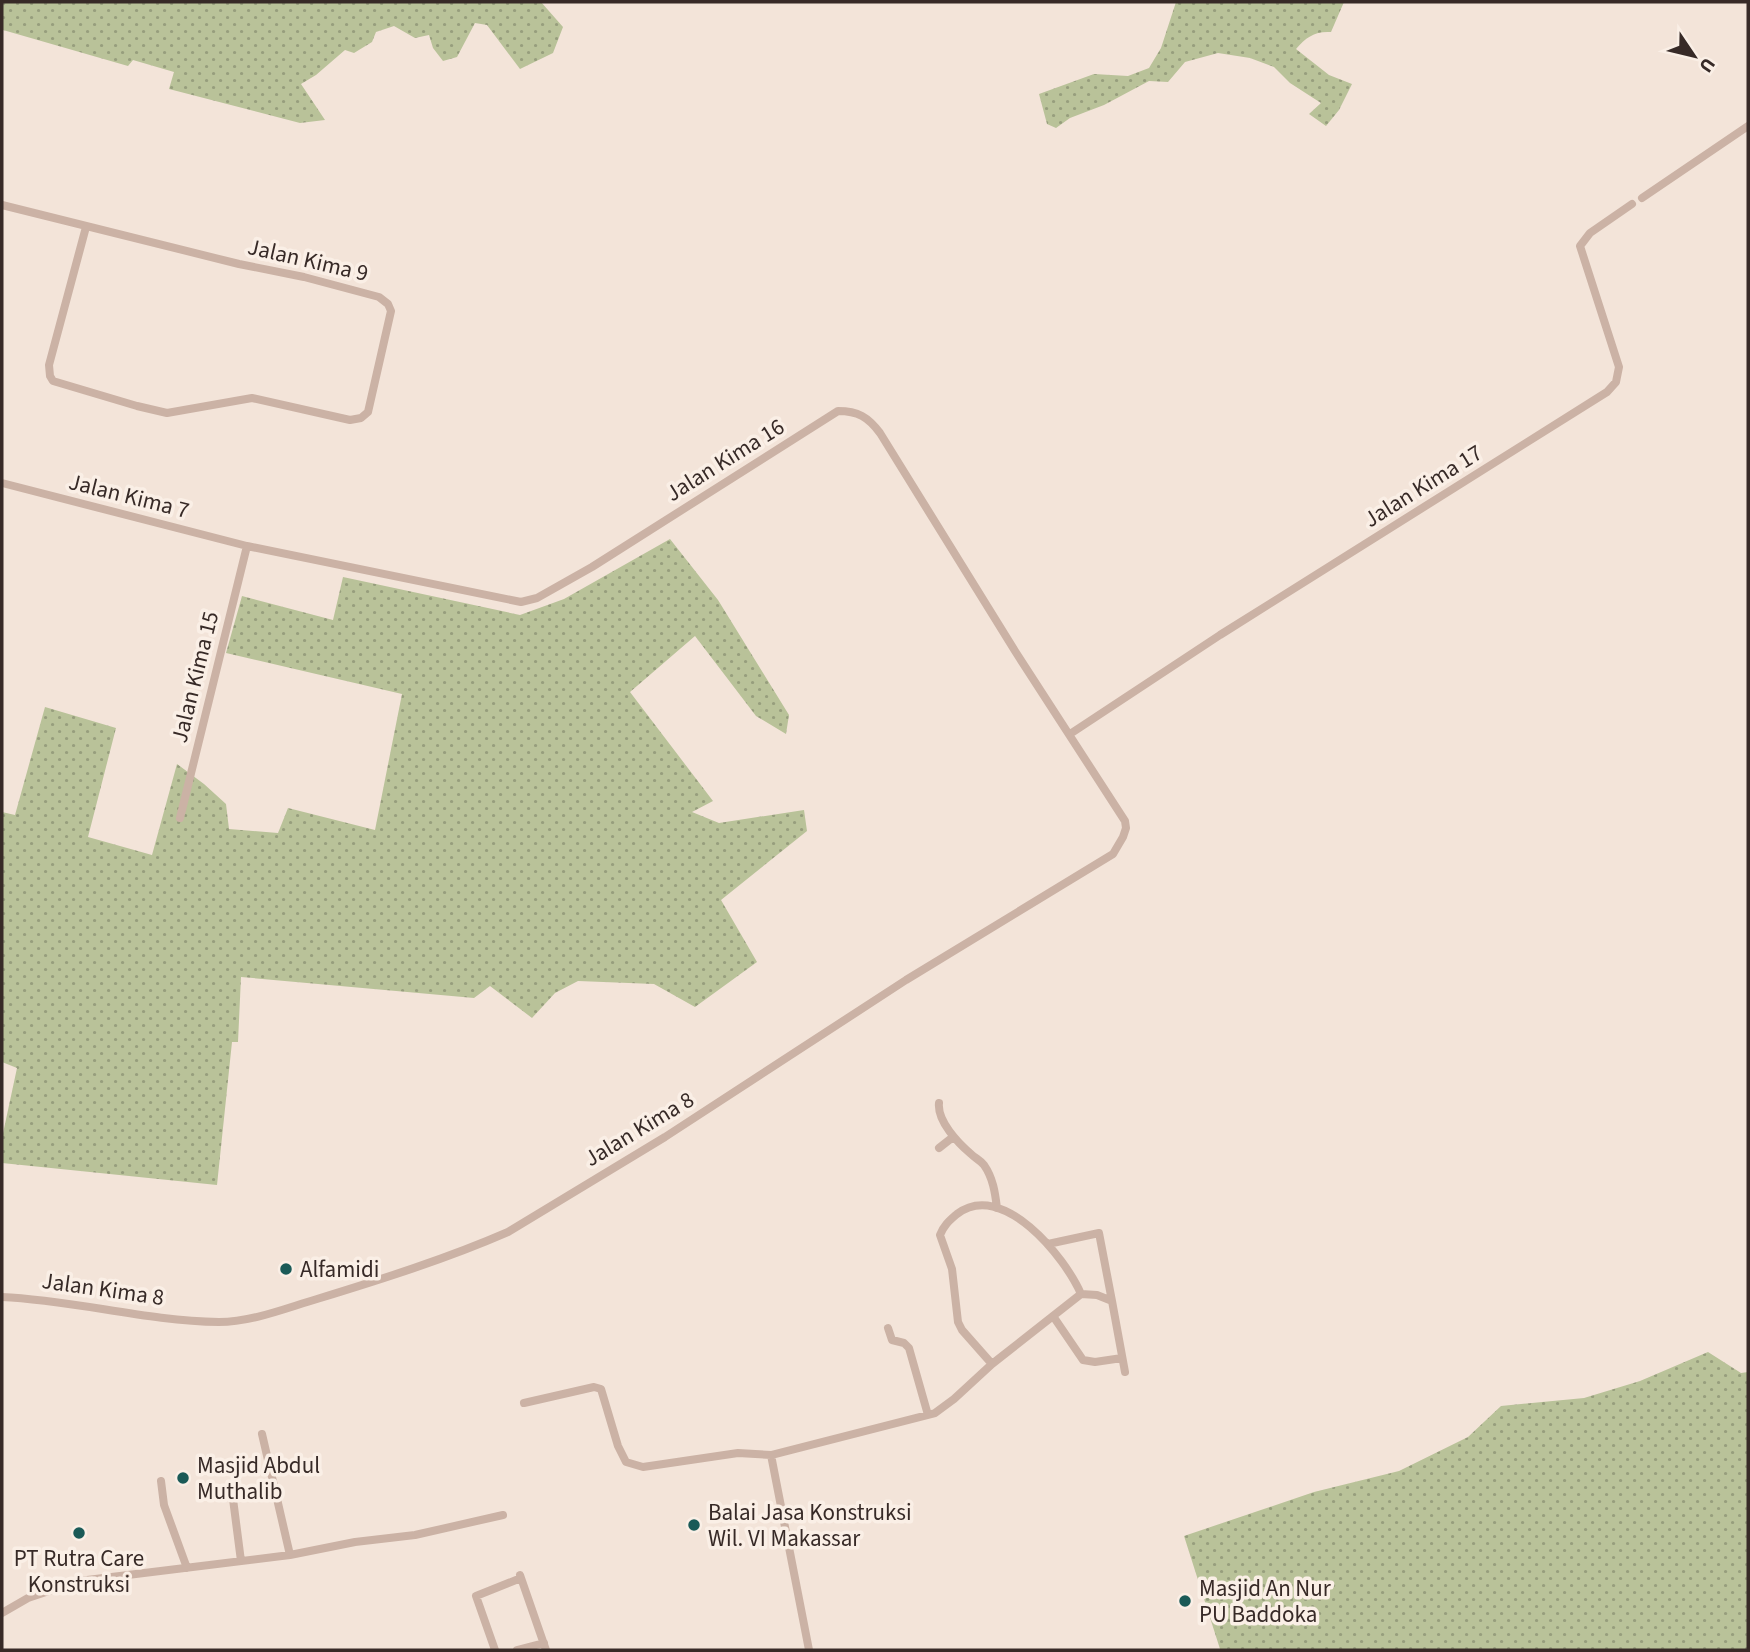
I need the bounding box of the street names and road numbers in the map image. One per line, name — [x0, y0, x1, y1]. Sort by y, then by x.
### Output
street label: Jalan Kima 9 — [244, 230, 372, 290]
street label: Jalan Kima 16 — [659, 410, 791, 510]
street label: Jalan Kima 17 — [1357, 436, 1489, 536]
street label: Jalan Kima 7 — [65, 465, 193, 527]
street label: Jalan Kima 15 — [163, 608, 227, 746]
street label: Jalan Kima 8 — [578, 1083, 700, 1175]
street label: Jalan Kima 8 — [40, 1264, 166, 1314]

